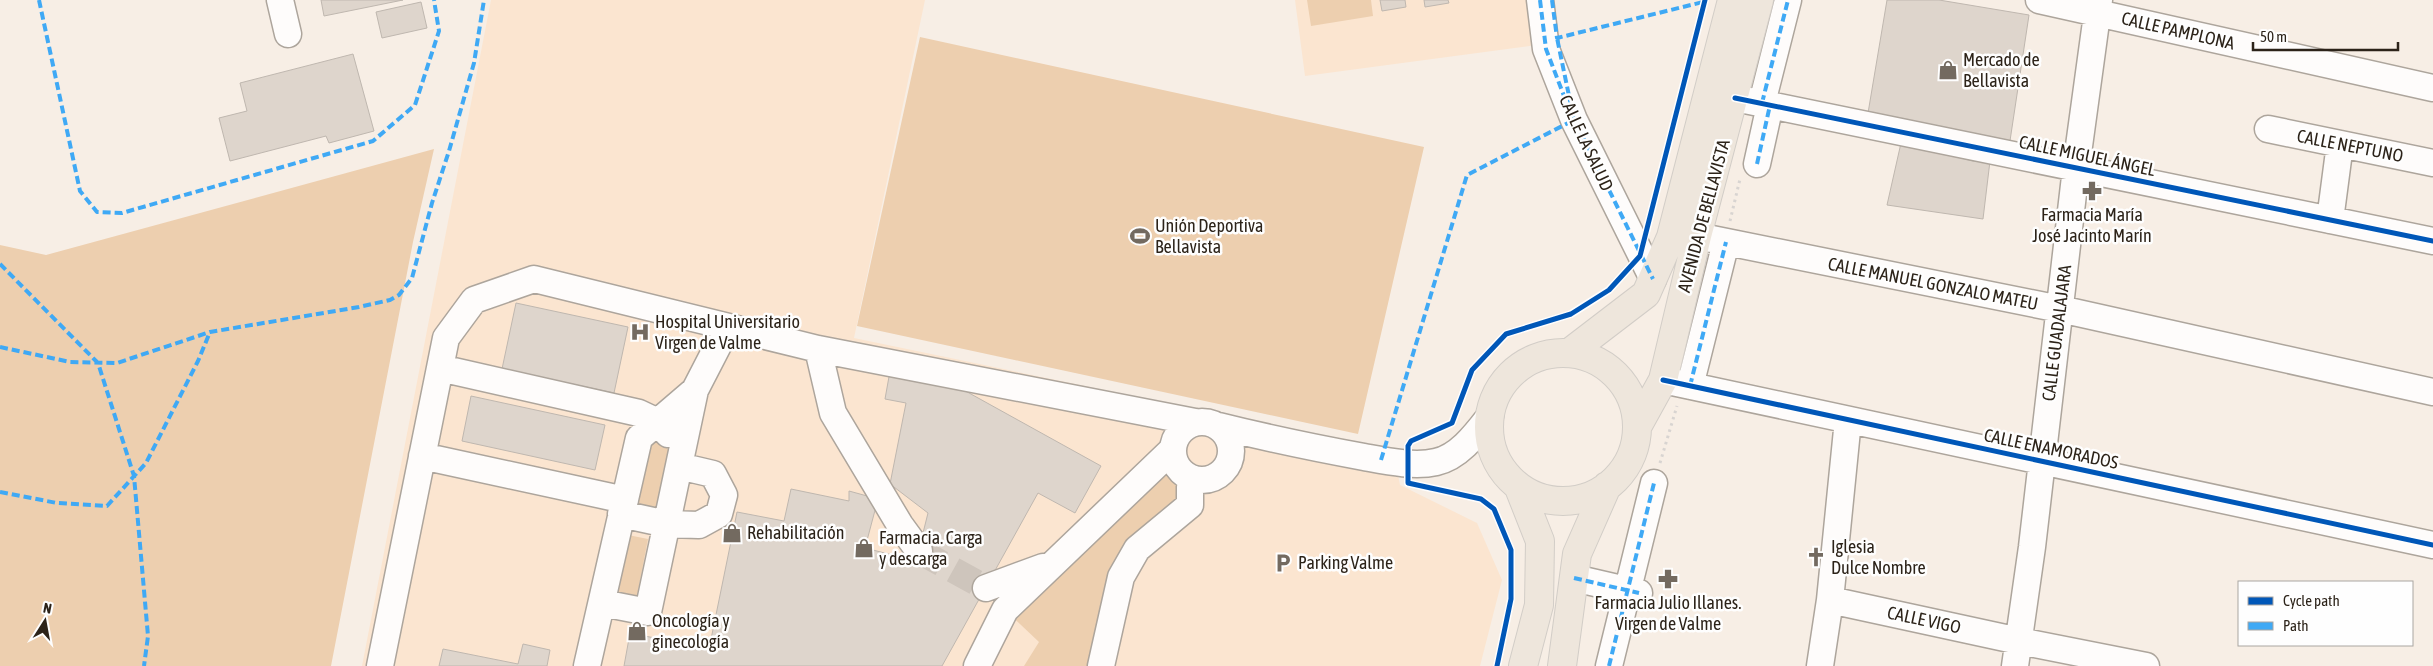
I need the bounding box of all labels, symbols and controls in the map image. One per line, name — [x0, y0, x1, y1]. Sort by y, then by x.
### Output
street label: CALLE PAMPLONA — [2120, 7, 2237, 54]
scale bar — [2253, 20, 2398, 52]
text: 50 m — [2260, 28, 2287, 45]
place label: Mercado de Bellavista — [1963, 49, 2040, 91]
shop icon: Mercado de Bellavista — [1937, 59, 1959, 81]
street label: CALLE LA SALUD — [1555, 92, 1618, 194]
street label: CALLE NEPTUNO — [2295, 125, 2405, 166]
street label: CALLE MIGUEL ÁNGEL — [2017, 131, 2157, 180]
street label: AVENIDA DE BELLAVISTA — [1673, 137, 1734, 295]
pharmacy icon: Farmacia María José Jacinto Marín — [2081, 180, 2103, 202]
place label: Farmacia María José Jacinto Marín — [2032, 204, 2152, 246]
place label: Unión Deportiva Bellavista — [1155, 215, 1263, 257]
sports icon: Unión Deportiva Bellavista — [1129, 225, 1151, 247]
street label: CALLE MANUEL GONZALO MATEU — [1826, 253, 2040, 314]
street label: CALLE GUADALAJARA — [2038, 263, 2075, 402]
place label: Hospital Universitario Virgen de Valme — [655, 311, 800, 353]
hospital icon: Hospital Universitario Virgen de Valme — [629, 321, 651, 343]
street label: CALLE ENAMORADOS — [1982, 424, 2121, 473]
shop icon: Rehabilitación — [721, 522, 743, 544]
place label: Rehabilitación — [747, 522, 844, 543]
place label: Farmacia. Carga y descarga — [879, 527, 983, 569]
place label: Iglesia Dulce Nombre — [1831, 536, 1926, 578]
shop icon: Farmacia. Carga y descarga — [853, 537, 875, 559]
church icon: Iglesia Dulce Nombre — [1805, 546, 1827, 568]
parking icon: Parking Valme — [1272, 552, 1294, 574]
place label: Parking Valme — [1298, 552, 1393, 573]
pharmacy icon: Farmacia Julio Illanes. Virgen de Valme — [1657, 568, 1679, 590]
legend — [2238, 581, 2413, 646]
place label: Farmacia Julio Illanes. Virgen de Valme — [1595, 592, 1741, 634]
text: Cycle path — [2283, 592, 2340, 609]
north arrow — [20, 596, 70, 646]
text: N — [42, 600, 53, 617]
street label: CALLE VIGO — [1886, 602, 1963, 638]
place label: Oncología y ginecología — [652, 610, 730, 652]
text: Path — [2283, 617, 2309, 634]
shop icon: Oncología y ginecología — [626, 620, 648, 642]

